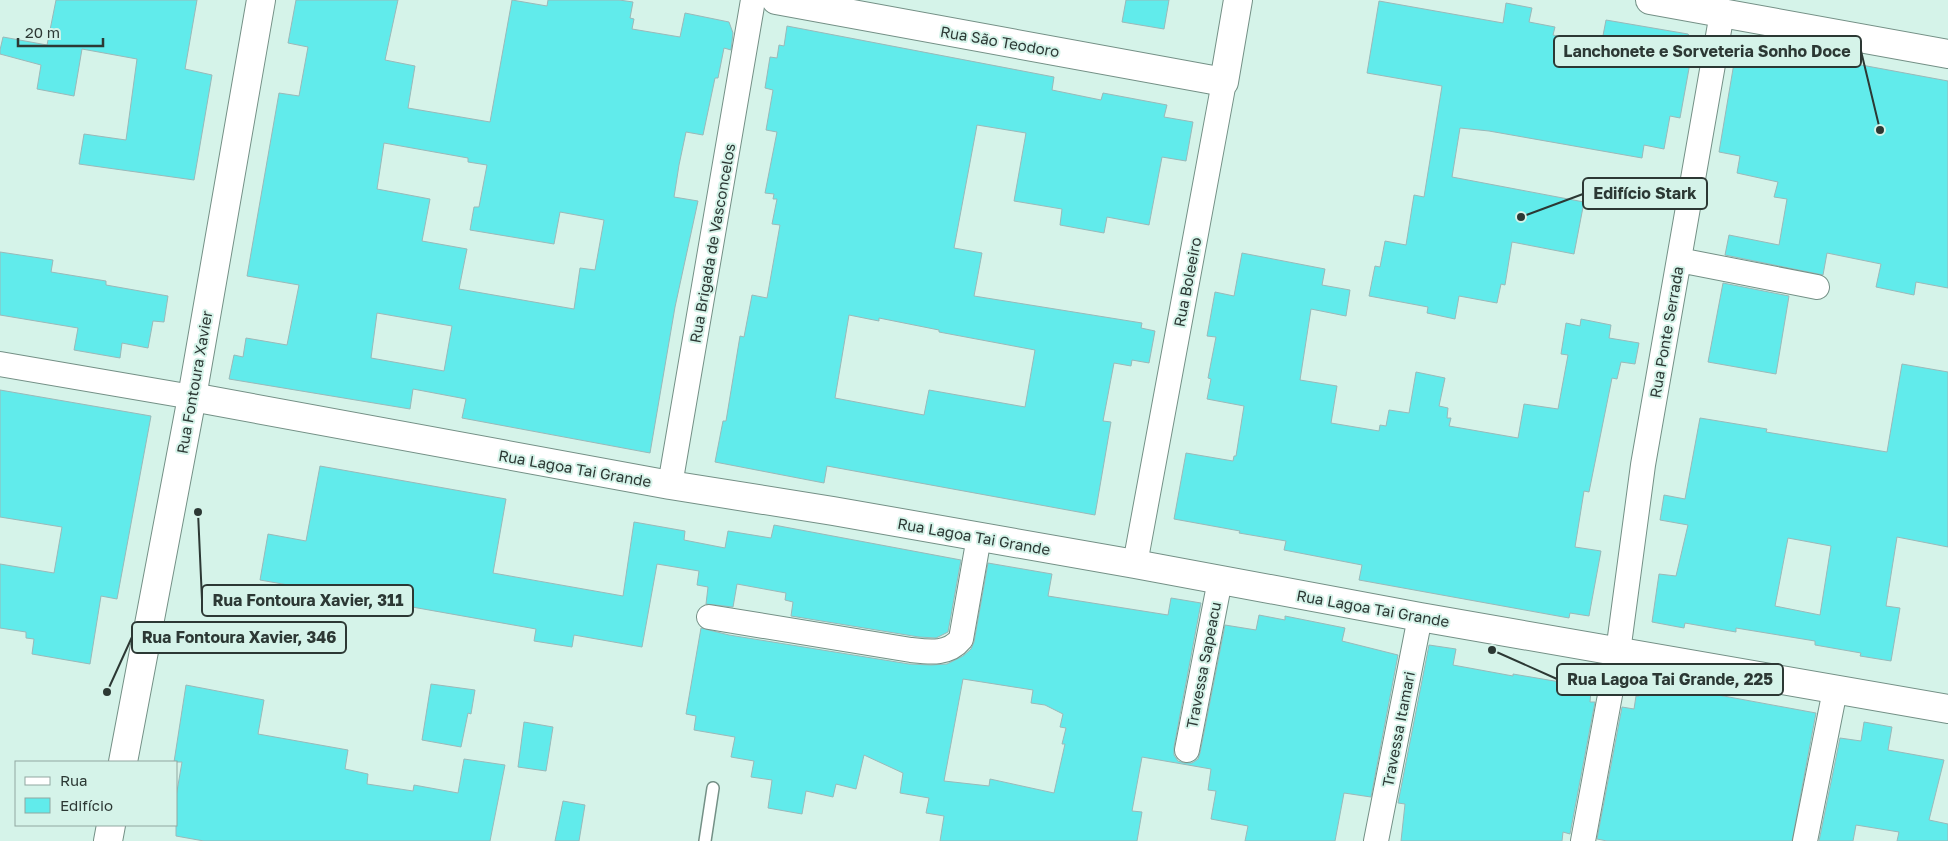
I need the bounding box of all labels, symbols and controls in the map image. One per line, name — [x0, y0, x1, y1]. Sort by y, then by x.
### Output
scale bar — [18, 15, 102, 47]
street label: Rua São Teodoro — [939, 22, 1061, 60]
text: 20 m — [25, 23, 60, 41]
callout: Lanchonete e Sorveteria Sonho Doce — [1554, 36, 1861, 67]
text: Lanchonete e Sorveteria Sonho Doce — [1563, 41, 1851, 61]
street label: Rua Brigada de Vasconcelos — [686, 142, 738, 344]
callout: Edifício Stark — [1583, 178, 1707, 209]
text: Edifício Stark — [1593, 183, 1697, 203]
street label: Rua Boleeiro — [1169, 236, 1205, 328]
street label: Rua Ponte Serrada — [1646, 265, 1686, 399]
street label: Rua Fontoura Xavier — [173, 309, 215, 455]
street label: Rua Lagoa Tai Grande — [497, 446, 653, 490]
street label: Rua Lagoa Tai Grande — [896, 514, 1052, 558]
callout: Rua Fontoura Xavier, 311 — [202, 585, 413, 616]
street label: Rua Lagoa Tai Grande — [1295, 586, 1451, 630]
text: Rua Fontoura Xavier, 311 — [213, 590, 403, 610]
street label: Travessa Sapeacu — [1182, 600, 1224, 730]
callout: Rua Fontoura Xavier, 346 — [132, 622, 346, 653]
text: Rua Fontoura Xavier, 346 — [142, 627, 336, 647]
callout: Rua Lagoa Tai Grande, 225 — [1557, 664, 1783, 695]
text: Rua Lagoa Tai Grande, 225 — [1567, 669, 1773, 689]
street label: Travessa Itamari — [1378, 670, 1418, 788]
legend — [15, 761, 178, 826]
text: Rua — [60, 771, 87, 789]
text: Edifício — [60, 796, 113, 814]

